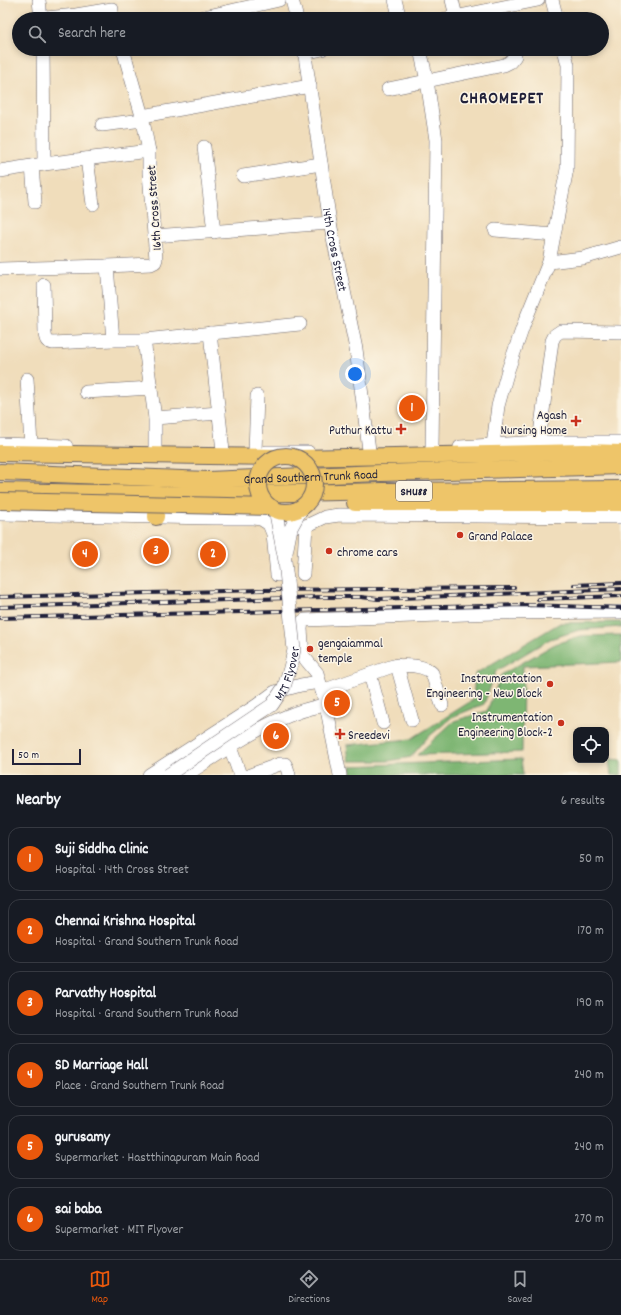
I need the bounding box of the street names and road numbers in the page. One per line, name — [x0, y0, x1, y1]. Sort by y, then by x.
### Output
street label: 16th Cross Street — [143, 164, 168, 251]
street label: 14th Cross Street — [316, 207, 351, 294]
street label: Grand Southern Trunk Road — [243, 466, 378, 491]
road number: SHU88 — [396, 481, 432, 501]
street label: MIT Flyover — [270, 645, 306, 705]

